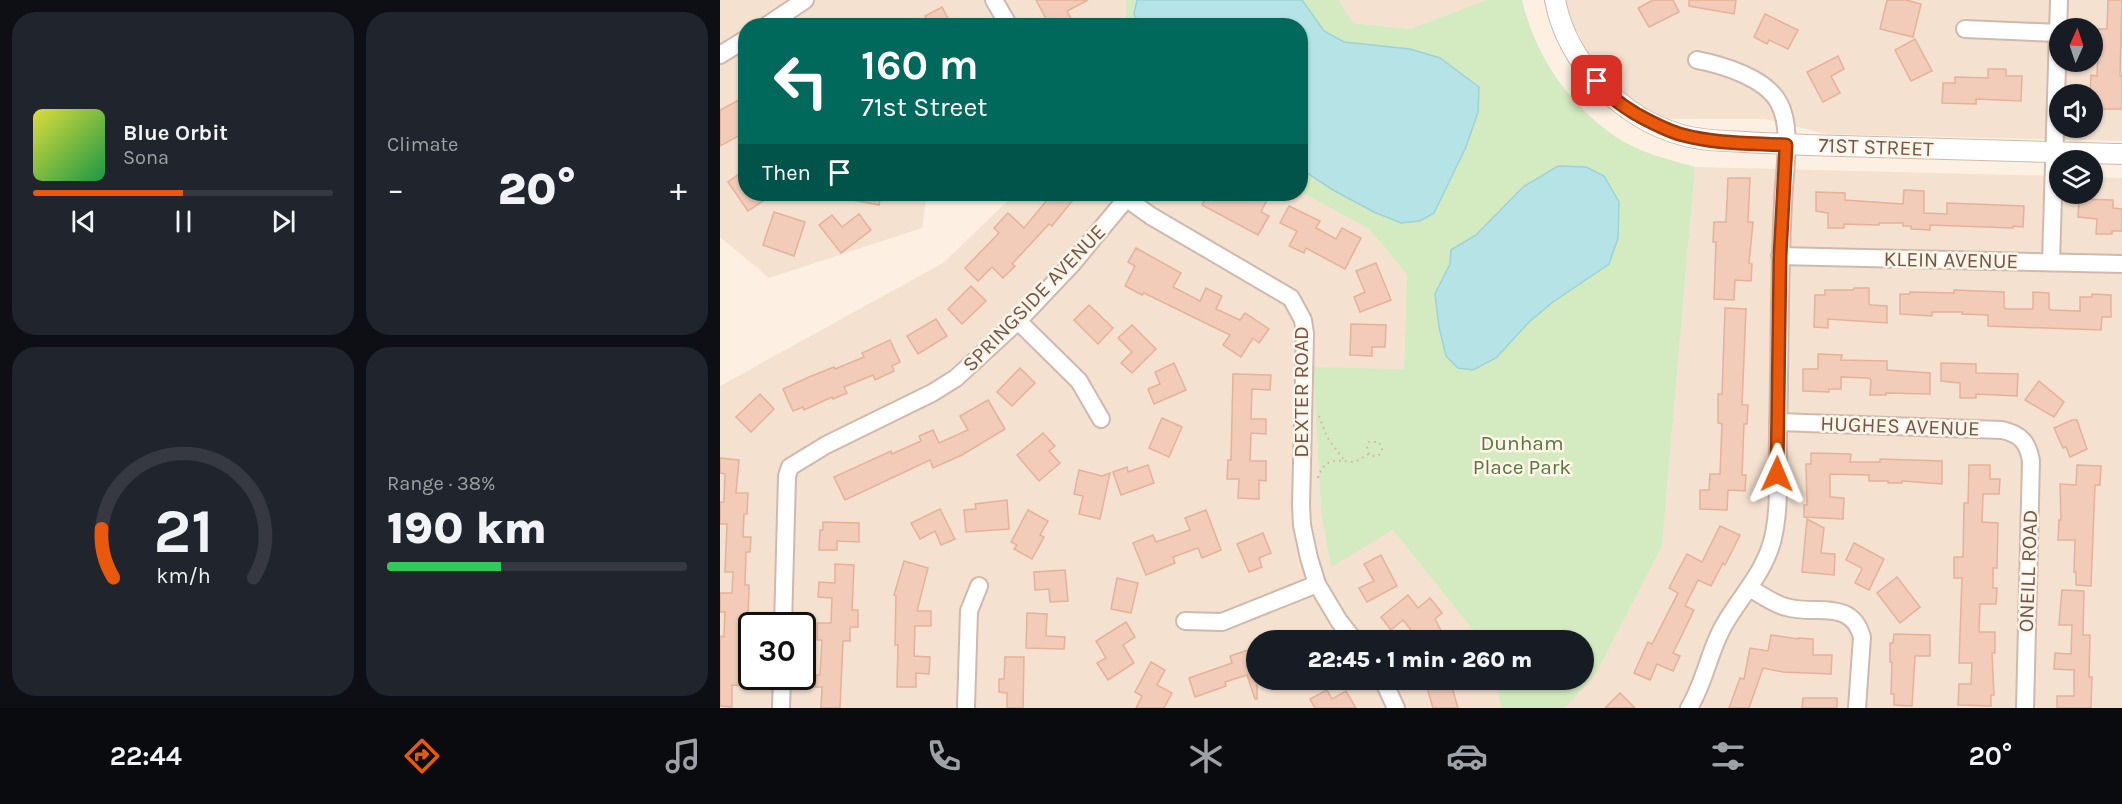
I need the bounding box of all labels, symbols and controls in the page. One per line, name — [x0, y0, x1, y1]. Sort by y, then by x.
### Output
north arrow — [2049, 18, 2103, 72]
map controls — [2049, 18, 2103, 204]
text: 160 m — [861, 40, 979, 90]
icon: left — [762, 42, 840, 120]
pin — [1571, 55, 1622, 106]
icon: arrive — [1580, 64, 1613, 97]
button: sound — [2049, 84, 2103, 138]
text: 71st Street — [861, 91, 987, 123]
text: Blue Orbit — [123, 120, 228, 146]
text: Climate — [387, 133, 458, 156]
street label: 71ST STREET — [1818, 133, 1934, 161]
text: Sona — [123, 146, 169, 169]
button: layers — [2049, 150, 2103, 204]
icon: arrive — [823, 156, 856, 189]
text: Then — [762, 160, 811, 186]
text: 20° — [498, 163, 576, 215]
text: − — [387, 170, 404, 208]
text: + — [670, 170, 687, 208]
icon: previous — [67, 205, 100, 238]
icon: pause — [167, 205, 200, 238]
icon: next — [267, 205, 300, 238]
street label: SPRINGSIDE AVENUE — [958, 219, 1110, 377]
street label: KLEIN AVENUE — [1884, 247, 2018, 273]
street label: DEXTER ROAD — [1289, 326, 1313, 458]
street label: HUGHES AVENUE — [1820, 411, 1980, 441]
park label: Dunham Place Park — [1473, 431, 1571, 479]
position arrow — [1745, 442, 1809, 506]
text: Range · 38% — [387, 472, 496, 495]
text: 21 — [153, 495, 213, 568]
text: 190 km — [387, 502, 547, 554]
street label: ONEILL ROAD — [2014, 509, 2042, 633]
text: km/h — [156, 564, 210, 589]
speed limit sign: 30 — [738, 612, 816, 690]
text: 22:45 · 1 min · 260 m — [1308, 647, 1532, 673]
icon: directions — [401, 735, 443, 777]
icon: music — [662, 735, 704, 777]
icon: phone — [923, 735, 965, 777]
icon: climate — [1185, 735, 1227, 777]
icon: car — [1446, 735, 1488, 777]
icon: filters — [1707, 735, 1749, 777]
text: 22:44 — [110, 740, 182, 772]
text: 20° — [1968, 740, 2012, 772]

